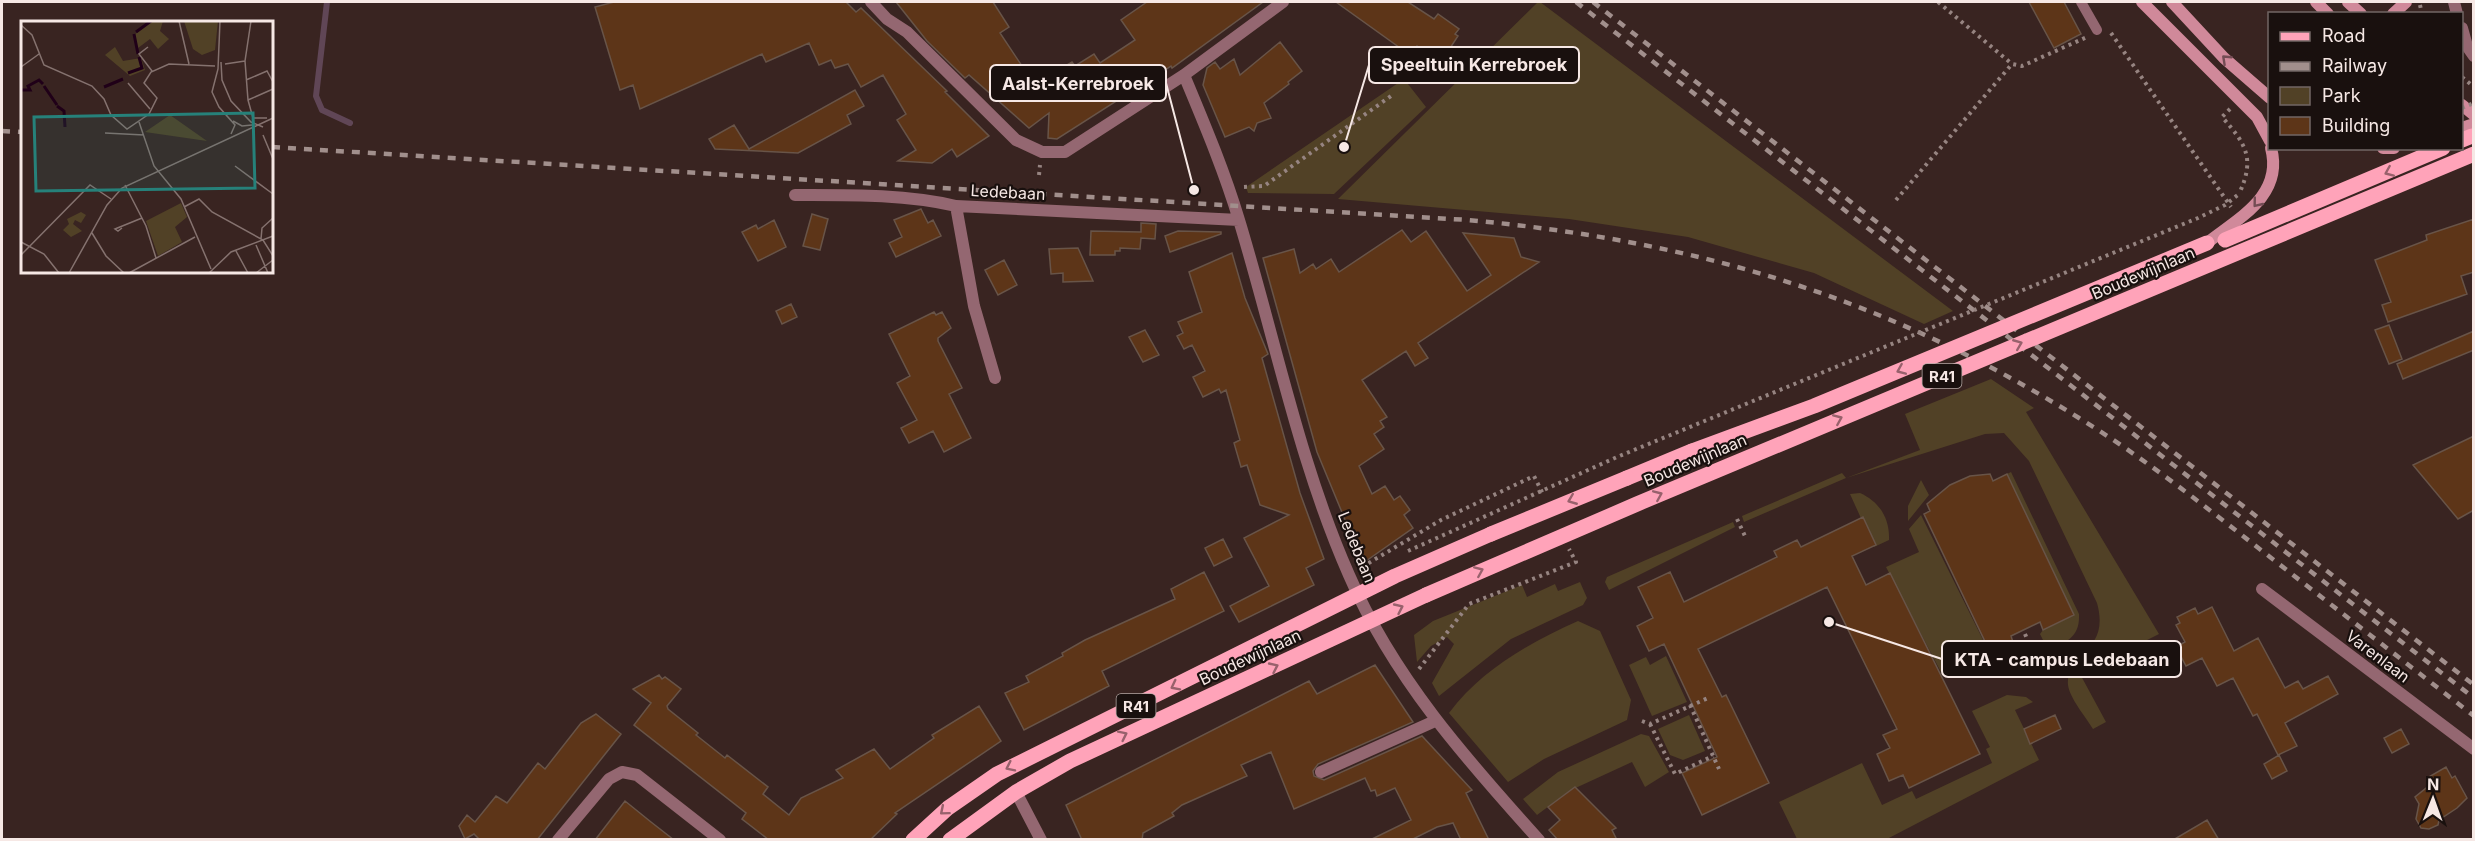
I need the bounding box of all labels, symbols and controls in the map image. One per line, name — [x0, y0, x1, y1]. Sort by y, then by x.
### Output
legend — [2268, 12, 2463, 150]
inset map — [21, 21, 273, 273]
text: Road — [2322, 25, 2365, 46]
callout: Speeltuin Kerrebroek — [1369, 47, 1579, 83]
text: Speeltuin Kerrebroek — [1381, 54, 1568, 75]
one-way arrow — [2222, 55, 2233, 66]
text: Railway — [2322, 55, 2387, 76]
callout: Aalst-Kerrebroek — [990, 65, 1166, 101]
text: Aalst-Kerrebroek — [1002, 73, 1155, 94]
text: Park — [2322, 85, 2361, 106]
text: Building — [2322, 115, 2390, 136]
one-way arrow — [2384, 165, 2395, 177]
street label: Ledebaan — [970, 180, 1046, 204]
one-way arrow — [2254, 196, 2265, 207]
street label: Boudewijnlaan — [2088, 242, 2198, 304]
one-way arrow — [2012, 339, 2023, 351]
one-way arrow — [1896, 363, 1907, 375]
road number: R41 — [1922, 364, 1962, 388]
one-way arrow — [1832, 414, 1843, 426]
street label: Boudewijnlaan — [1640, 429, 1750, 491]
one-way arrow — [1652, 490, 1663, 502]
one-way arrow — [1568, 493, 1579, 505]
street label: Ledebaan — [1334, 509, 1380, 585]
one-way arrow — [1473, 566, 1484, 578]
one-way arrow — [1393, 603, 1404, 615]
street label: Boudewijnlaan — [1196, 625, 1304, 689]
street label: Varenlaan — [2342, 625, 2414, 687]
callout: KTA - campus Ledebaan — [1942, 641, 2181, 677]
text: KTA - campus Ledebaan — [1955, 649, 2169, 670]
one-way arrow — [1267, 662, 1278, 674]
one-way arrow — [1171, 679, 1181, 690]
road number: R41 — [1116, 694, 1156, 718]
one-way arrow — [1116, 731, 1127, 743]
one-way arrow — [1006, 760, 1017, 772]
north arrow — [2403, 769, 2463, 829]
text: N — [2427, 774, 2440, 794]
one-way arrow — [940, 804, 951, 815]

